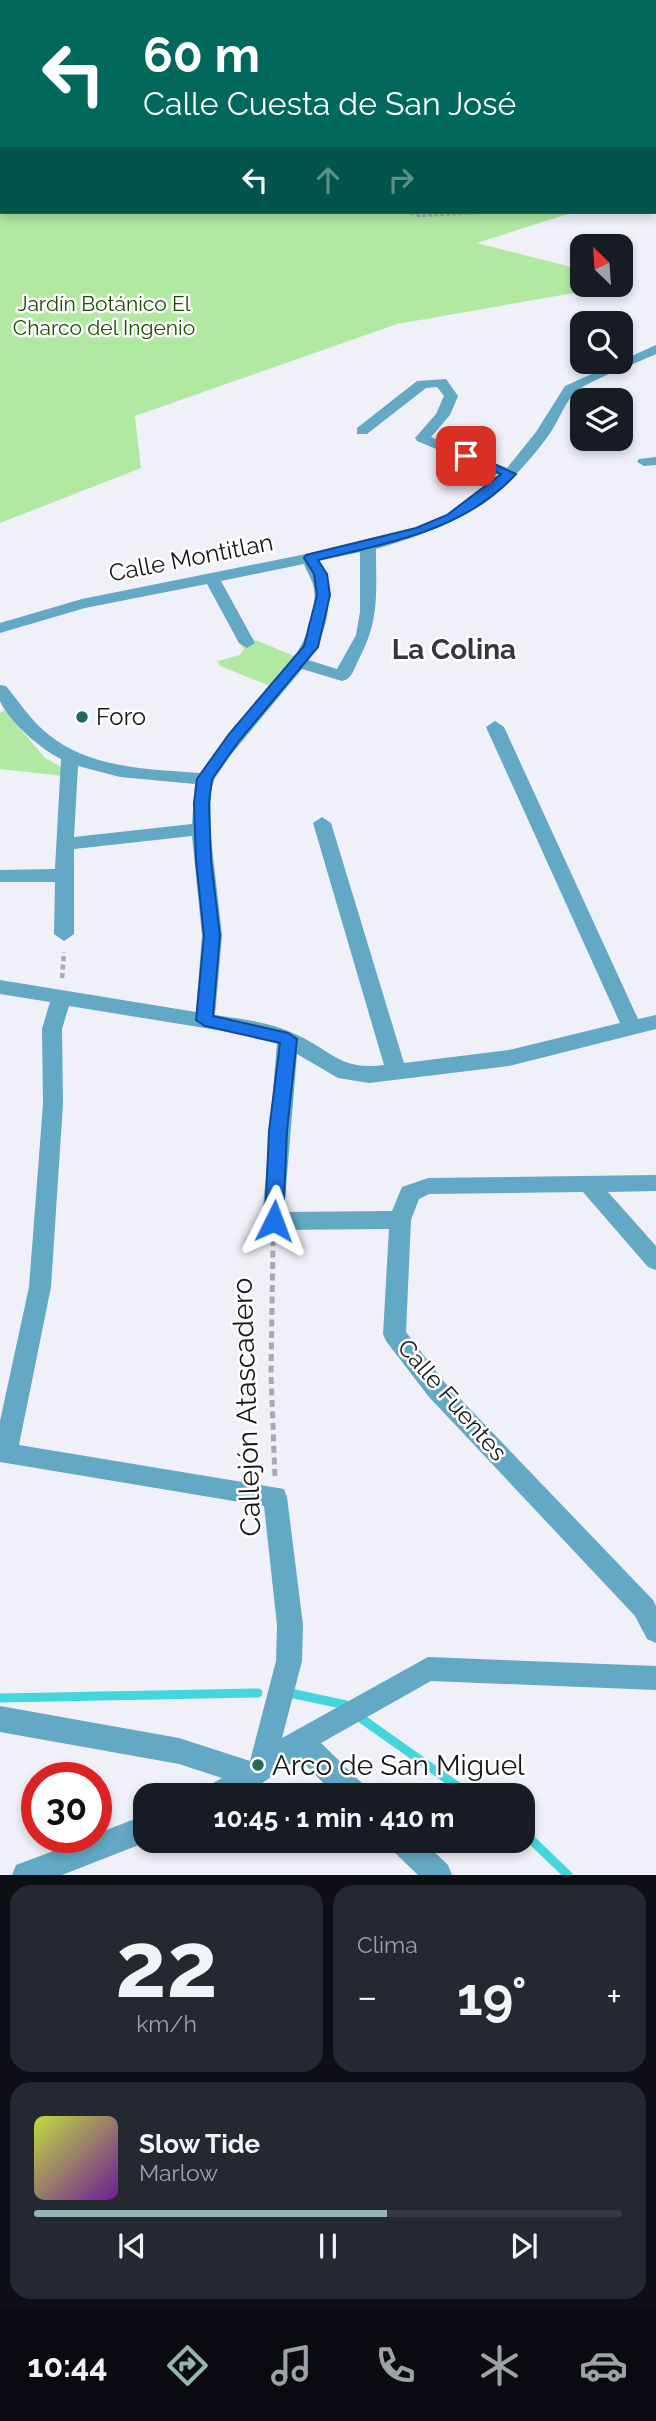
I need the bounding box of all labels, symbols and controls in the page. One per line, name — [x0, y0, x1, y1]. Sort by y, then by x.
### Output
text: 60 m — [143, 26, 260, 83]
icon: left — [28, 28, 119, 119]
text: Calle Cuesta de San José — [143, 85, 516, 122]
icon: left — [236, 161, 274, 199]
icon: ahead — [309, 161, 347, 199]
icon: right — [382, 161, 420, 199]
north arrow — [570, 234, 634, 298]
map controls — [570, 234, 633, 451]
park label: Jardín Botánico El Charco del Ingenio — [13, 291, 195, 340]
button: search — [570, 311, 633, 374]
button: layers — [570, 388, 633, 451]
pin — [436, 426, 496, 486]
icon: arrive — [447, 437, 485, 475]
street label: Calle Montitlan — [106, 527, 275, 588]
district label: La Colina — [392, 633, 516, 666]
place label: Foro — [96, 702, 146, 731]
marker: Foro — [74, 709, 90, 725]
position arrow — [237, 1184, 311, 1258]
street label: Callejón Atascadero — [225, 1277, 268, 1537]
street label: Calle Fuentes — [392, 1333, 513, 1467]
place label: Arco de San Miguel — [272, 1749, 525, 1782]
marker: Arco de San Miguel — [250, 1757, 266, 1773]
speed limit sign: 30 — [21, 1762, 112, 1853]
text: 10:45 · 1 min · 410 m — [214, 1803, 454, 1833]
text: 22 — [115, 1911, 218, 2018]
text: Clima — [357, 1931, 418, 1958]
text: 19° — [457, 1966, 527, 2027]
text: − — [357, 1974, 377, 2019]
text: + — [606, 1974, 622, 2019]
text: km/h — [136, 2010, 197, 2037]
text: Slow Tide — [139, 2129, 260, 2159]
text: Marlow — [139, 2159, 218, 2186]
icon: previous — [113, 2227, 151, 2265]
icon: pause — [309, 2227, 347, 2265]
icon: next — [505, 2227, 543, 2265]
icon: directions — [163, 2341, 212, 2390]
icon: music — [267, 2341, 316, 2390]
icon: phone — [371, 2341, 420, 2390]
icon: climate — [475, 2341, 524, 2390]
icon: car — [579, 2341, 628, 2390]
text: 10:44 — [28, 2347, 107, 2384]

